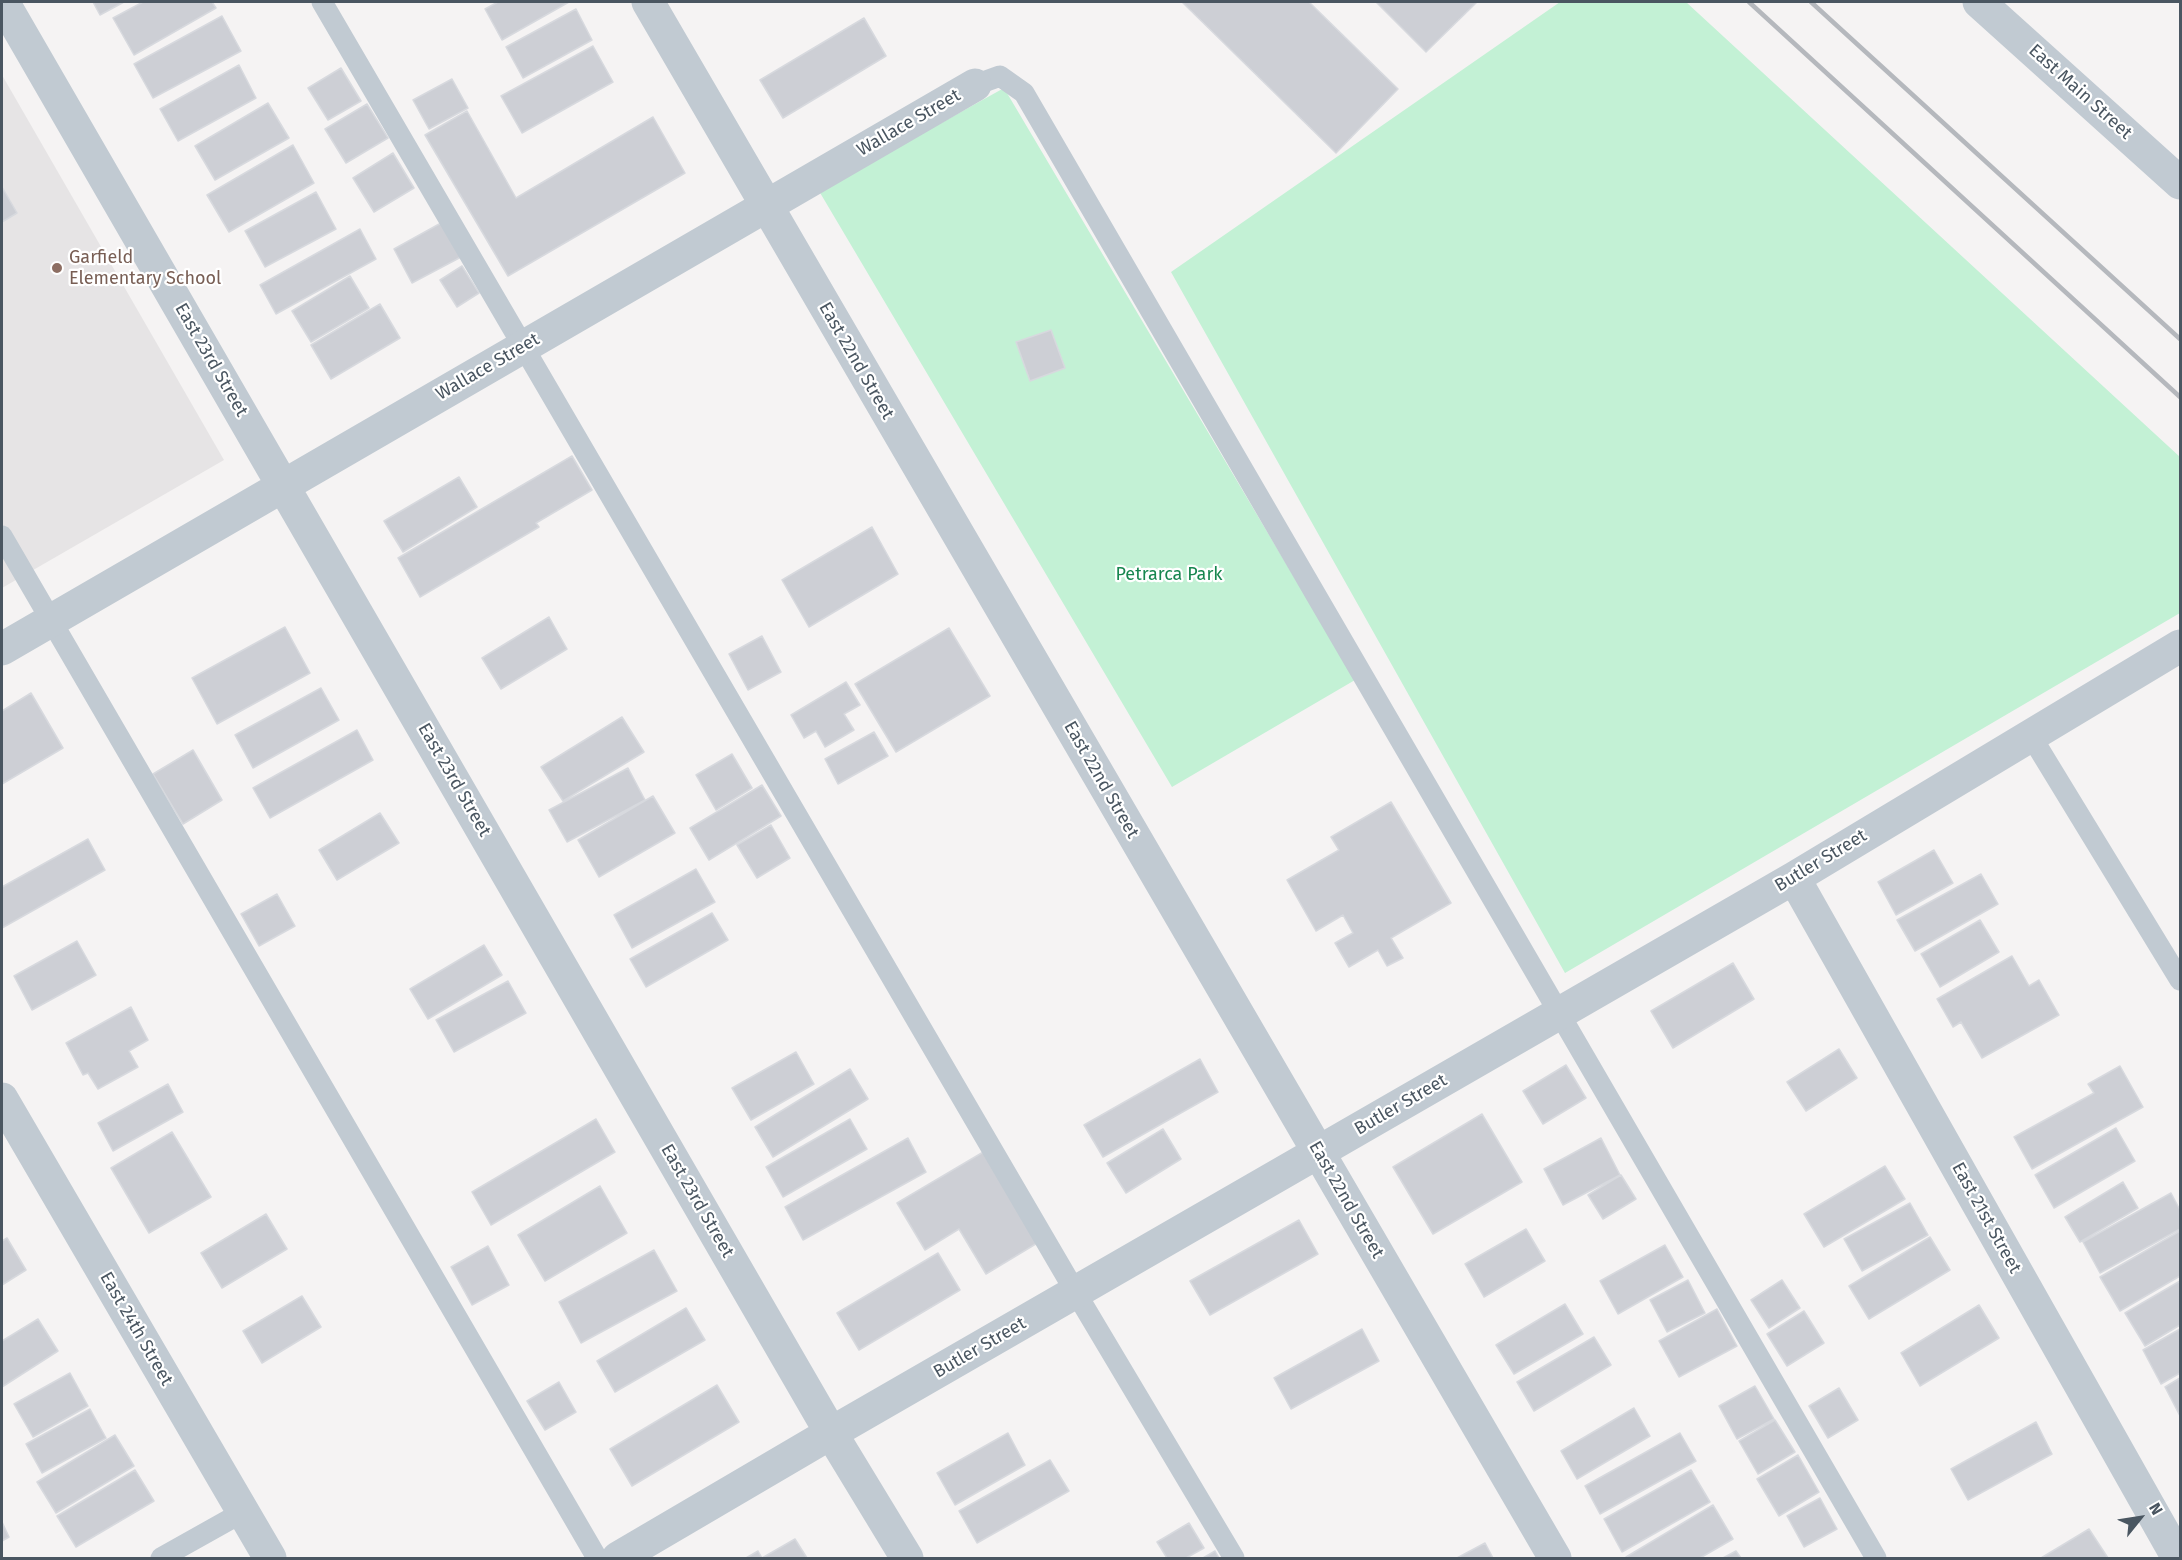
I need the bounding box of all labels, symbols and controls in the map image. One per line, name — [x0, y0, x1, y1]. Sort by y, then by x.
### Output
street label: East Main Street — [2024, 40, 2136, 144]
street label: Wallace Street — [853, 85, 965, 161]
place label: Garfield Elementary School — [69, 247, 221, 290]
marker: Garfield Elementary School — [50, 261, 64, 275]
street label: East 23rd Street — [170, 299, 252, 421]
street label: East 22nd Street — [814, 299, 898, 423]
street label: Wallace Street — [432, 329, 544, 405]
park label: Petrarca Park — [1115, 564, 1223, 586]
street label: East 22nd Street — [1059, 718, 1143, 842]
street label: East 23rd Street — [413, 719, 495, 841]
street label: Butler Street — [1771, 825, 1871, 897]
street label: Butler Street — [1351, 1070, 1451, 1140]
street label: East 22nd Street — [1304, 1138, 1388, 1262]
street label: East 23rd Street — [656, 1140, 738, 1262]
street label: East 21st Street — [1947, 1159, 2025, 1277]
street label: East 24th Street — [95, 1268, 177, 1390]
street label: Butler Street — [930, 1313, 1030, 1383]
north arrow — [2110, 1488, 2170, 1548]
text: N — [2145, 1499, 2167, 1518]

